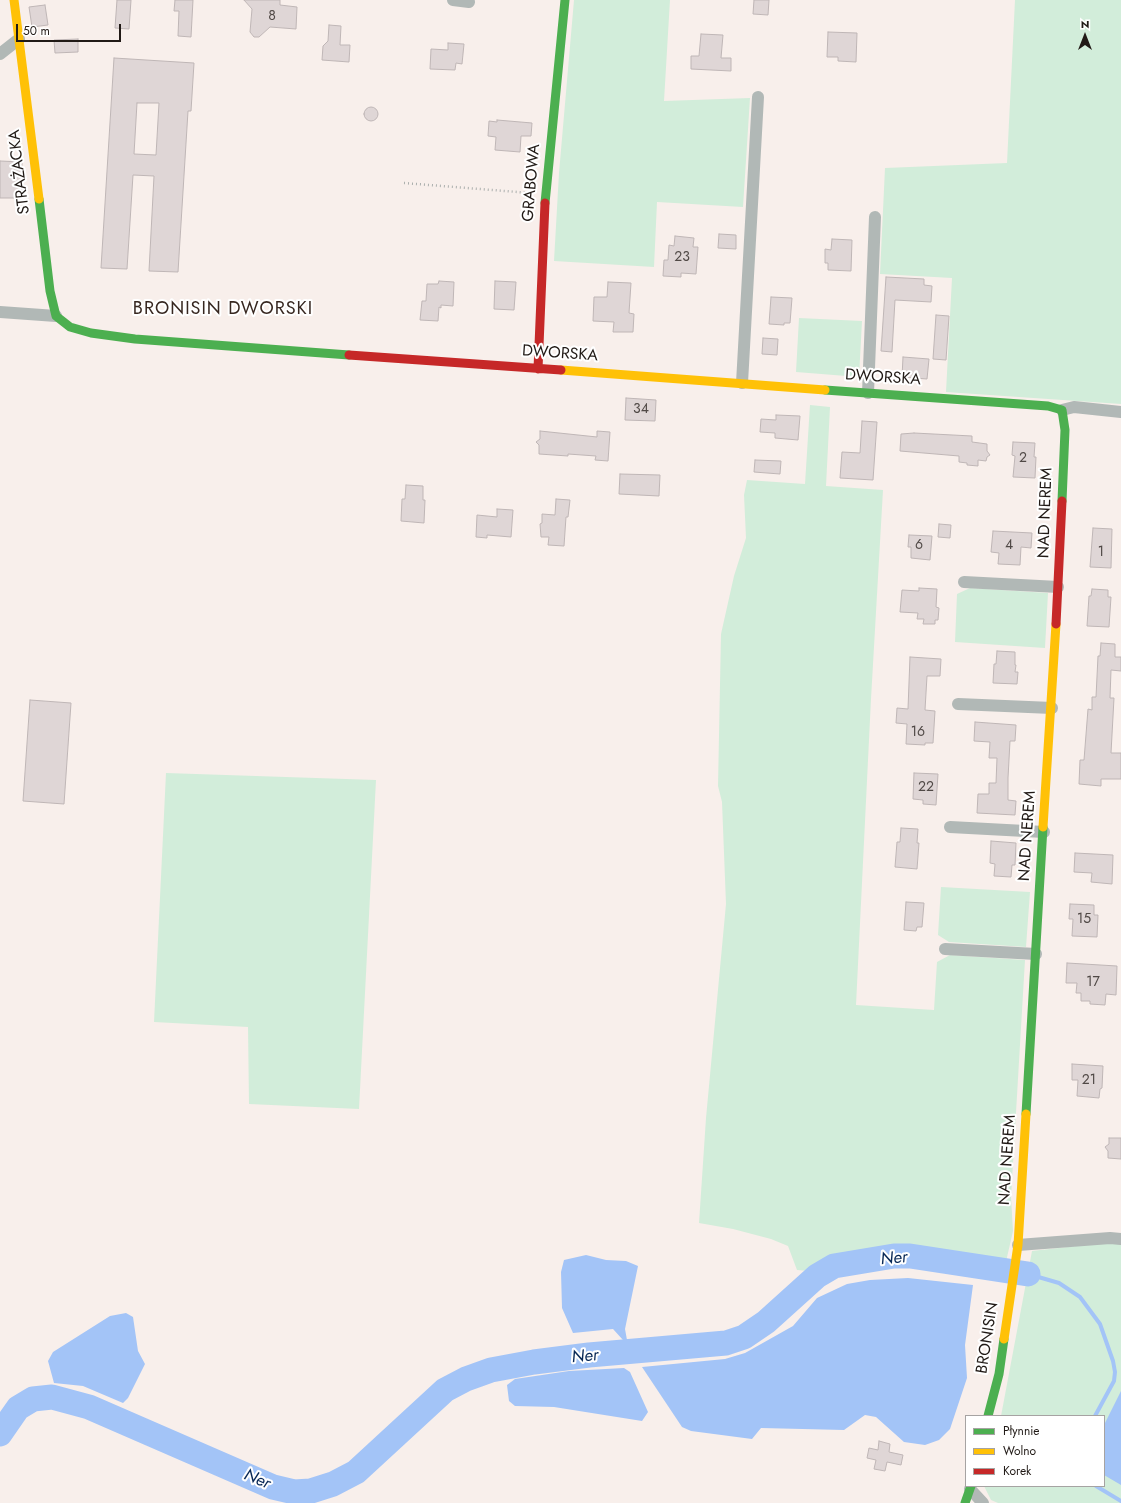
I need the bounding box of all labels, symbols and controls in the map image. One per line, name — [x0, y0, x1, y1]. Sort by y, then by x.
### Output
house number: 8 — [268, 9, 276, 25]
scale bar — [18, 16, 123, 42]
north arrow — [1065, 16, 1105, 56]
text: N — [1081, 16, 1089, 32]
text: 50 m — [23, 22, 50, 40]
street label: STRAŻACKA — [5, 129, 35, 215]
street label: GRABOWA — [519, 143, 545, 223]
house number: 23 — [674, 250, 690, 266]
district label: BRONISIN DWORSKI — [133, 299, 313, 321]
street label: DWORSKA — [521, 342, 599, 366]
street label: DWORSKA — [844, 366, 922, 390]
house number: 34 — [633, 402, 649, 418]
house number: 2 — [1019, 451, 1027, 467]
street label: NAD NEREM — [1035, 467, 1057, 559]
house number: 6 — [915, 538, 923, 554]
house number: 4 — [1005, 538, 1013, 554]
house number: 1 — [1098, 545, 1104, 561]
house number: 16 — [911, 725, 925, 741]
house number: 22 — [918, 780, 934, 796]
street label: NAD NEREM — [1015, 790, 1041, 882]
house number: 15 — [1077, 912, 1091, 928]
house number: 17 — [1086, 975, 1100, 991]
house number: 21 — [1082, 1073, 1096, 1089]
street label: NAD NEREM — [995, 1114, 1021, 1206]
water label: Ner — [880, 1248, 908, 1270]
street label: BRONISIN — [973, 1301, 1003, 1375]
water label: Ner — [571, 1346, 599, 1368]
legend — [965, 1415, 1105, 1487]
text: Płynnie — [1003, 1422, 1040, 1440]
text: Wolno — [1003, 1442, 1036, 1460]
text: Korek — [1003, 1462, 1031, 1480]
water label: Ner — [241, 1465, 273, 1495]

